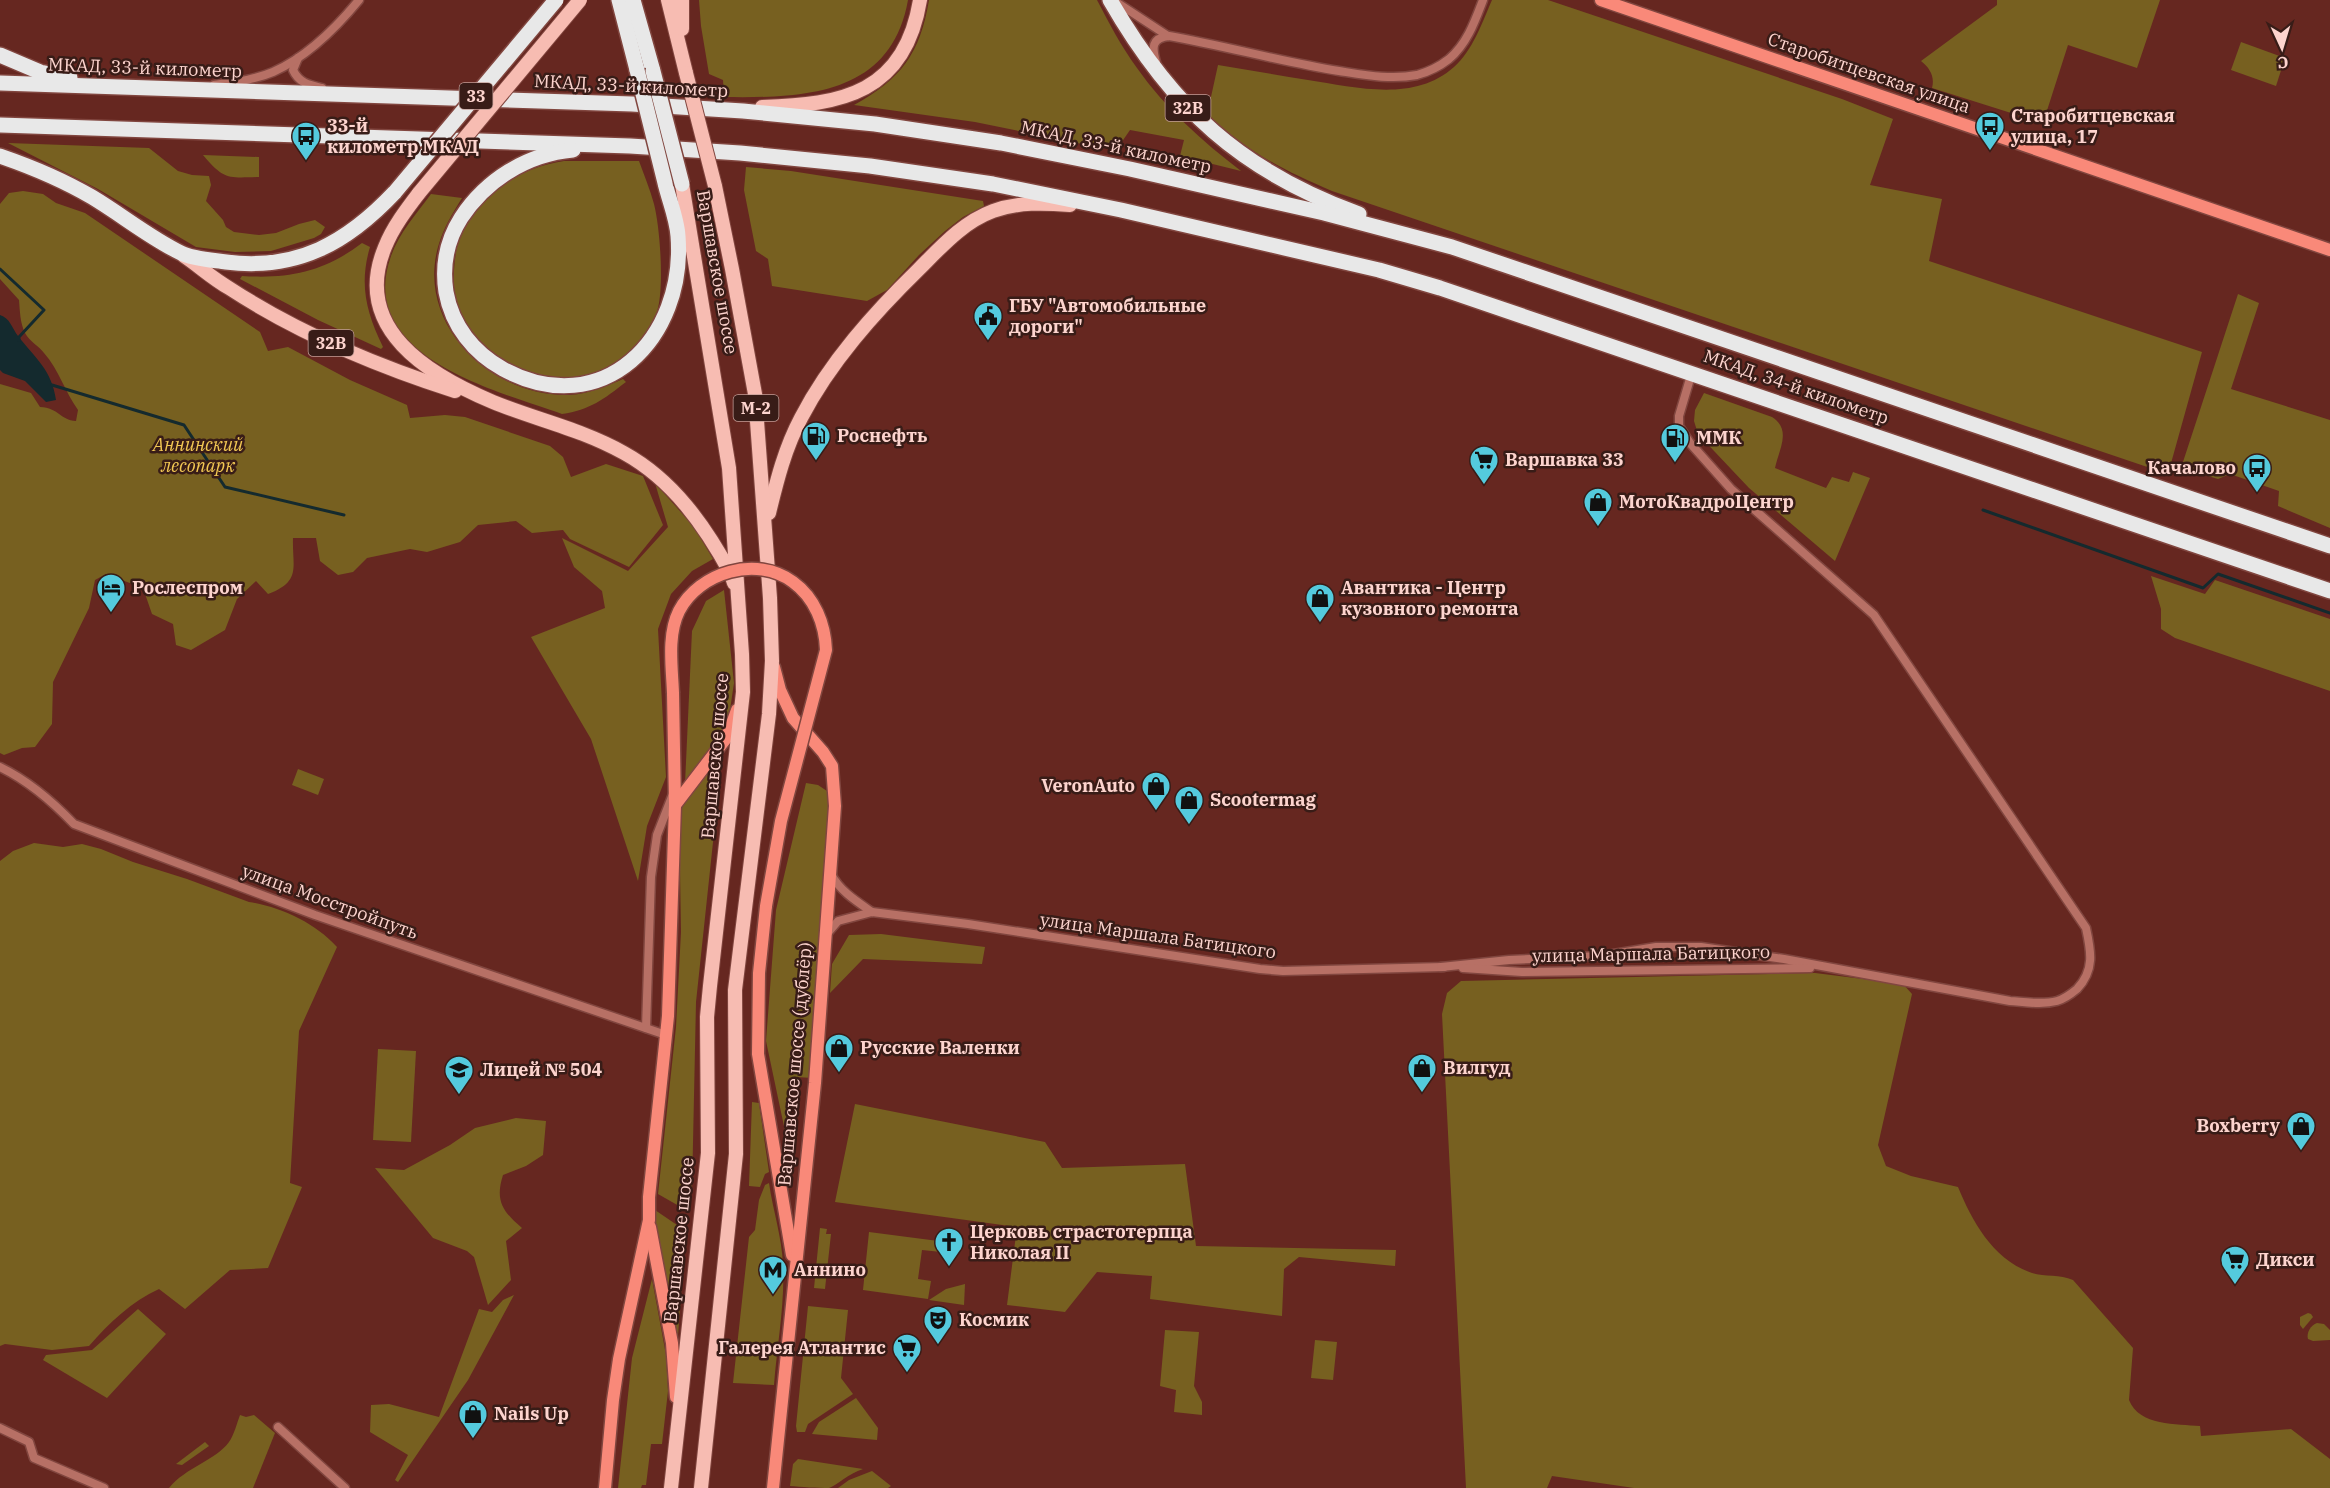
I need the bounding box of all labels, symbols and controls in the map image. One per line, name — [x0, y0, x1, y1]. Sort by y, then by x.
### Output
north arrow — [2252, 18, 2312, 78]
street label: Старобитцевская улица — [1765, 27, 1974, 118]
street label: МКАД, 33-й километр — [48, 53, 243, 82]
text: С — [2277, 53, 2289, 73]
street label: МКАД, 33-й километр — [533, 69, 729, 102]
road number: 33 — [460, 83, 492, 109]
road number: 32B — [1166, 95, 1210, 121]
place label: Старобитцевская улица, 17 — [2010, 104, 2175, 148]
bus stop icon: Старобитцевская улица, 17 — [1974, 110, 2006, 152]
place label: 33-й километр МКАД — [327, 114, 479, 158]
street label: МКАД, 33-й километр — [1019, 115, 1214, 178]
bus stop icon: 33-й километр МКАД — [290, 120, 322, 162]
street label: Варшавское шоссе — [692, 188, 743, 356]
place label: ГБУ "Автомобильные дороги" — [1009, 294, 1206, 338]
public building icon: ГБУ "Автомобильные дороги" — [972, 300, 1004, 342]
road number: 32B — [308, 330, 354, 356]
street label: МКАД, 34-й километр — [1701, 344, 1892, 429]
road number: М-2 — [734, 395, 778, 421]
fuel station icon: Роснефть — [800, 420, 832, 462]
fuel station icon: ММК — [1659, 422, 1691, 464]
place label: Роснефть — [837, 424, 927, 447]
place label: ММК — [1696, 426, 1742, 449]
park label: Аннинский лесопарк — [152, 433, 244, 477]
supermarket icon: Варшавка 33 — [1468, 444, 1500, 486]
place label: Варшавка 33 — [1505, 448, 1624, 471]
bus stop icon: Качалово — [2241, 452, 2273, 494]
place label: Качалово — [2147, 456, 2236, 479]
shop icon: МотоКвадроЦентр — [1582, 486, 1614, 528]
place label: МотоКвадроЦентр — [1619, 490, 1794, 513]
hotel icon: Рослеспром — [95, 572, 127, 614]
place label: Рослеспром — [132, 576, 243, 599]
place label: Авантика - Центр кузовного ремонта — [1341, 576, 1519, 620]
shop icon: Авантика - Центр кузовного ремонта — [1304, 582, 1336, 624]
street label: Варшавское шоссе — [696, 672, 733, 840]
shop icon: VeronAuto — [1140, 770, 1172, 812]
place label: VeronAuto — [1041, 774, 1135, 797]
shop icon: Scootermag — [1173, 784, 1205, 826]
place label: Scootermag — [1210, 788, 1316, 811]
street label: улица Мосстройпуть — [239, 859, 421, 944]
street label: улица Маршала Батицкого — [1039, 908, 1277, 963]
street label: улица Маршала Батицкого — [1532, 940, 1770, 967]
street label: Варшавское шоссе (дублёр) — [772, 941, 817, 1187]
shop icon: Русские Валенки — [823, 1032, 855, 1074]
place label: Русские Валенки — [860, 1036, 1020, 1059]
shop icon: Вилгуд — [1406, 1052, 1438, 1094]
school or university icon: Лицей № 504 — [443, 1054, 475, 1096]
place label: Вилгуд — [1443, 1056, 1511, 1079]
place label: Лицей № 504 — [480, 1058, 602, 1081]
shop icon: Boxberry — [2285, 1110, 2317, 1152]
place label: Boxberry — [2196, 1114, 2281, 1137]
street label: Варшавское шоссе — [658, 1156, 699, 1324]
place label: Церковь страстотерпца Николая II — [970, 1220, 1193, 1264]
church icon: Церковь страстотерпца Николая II — [933, 1226, 965, 1268]
supermarket icon: Дикси — [2219, 1244, 2251, 1286]
place label: Дикси — [2256, 1248, 2315, 1271]
metro station icon: Аннино — [757, 1254, 789, 1296]
place label: Аннино — [794, 1258, 866, 1281]
theatre icon: Космик — [922, 1304, 954, 1346]
place label: Космик — [959, 1308, 1029, 1331]
supermarket icon: Галерея Атлантис — [891, 1332, 923, 1374]
place label: Галерея Атлантис — [718, 1336, 886, 1359]
shop icon: Nails Up — [457, 1398, 489, 1440]
place label: Nails Up — [494, 1402, 569, 1425]

